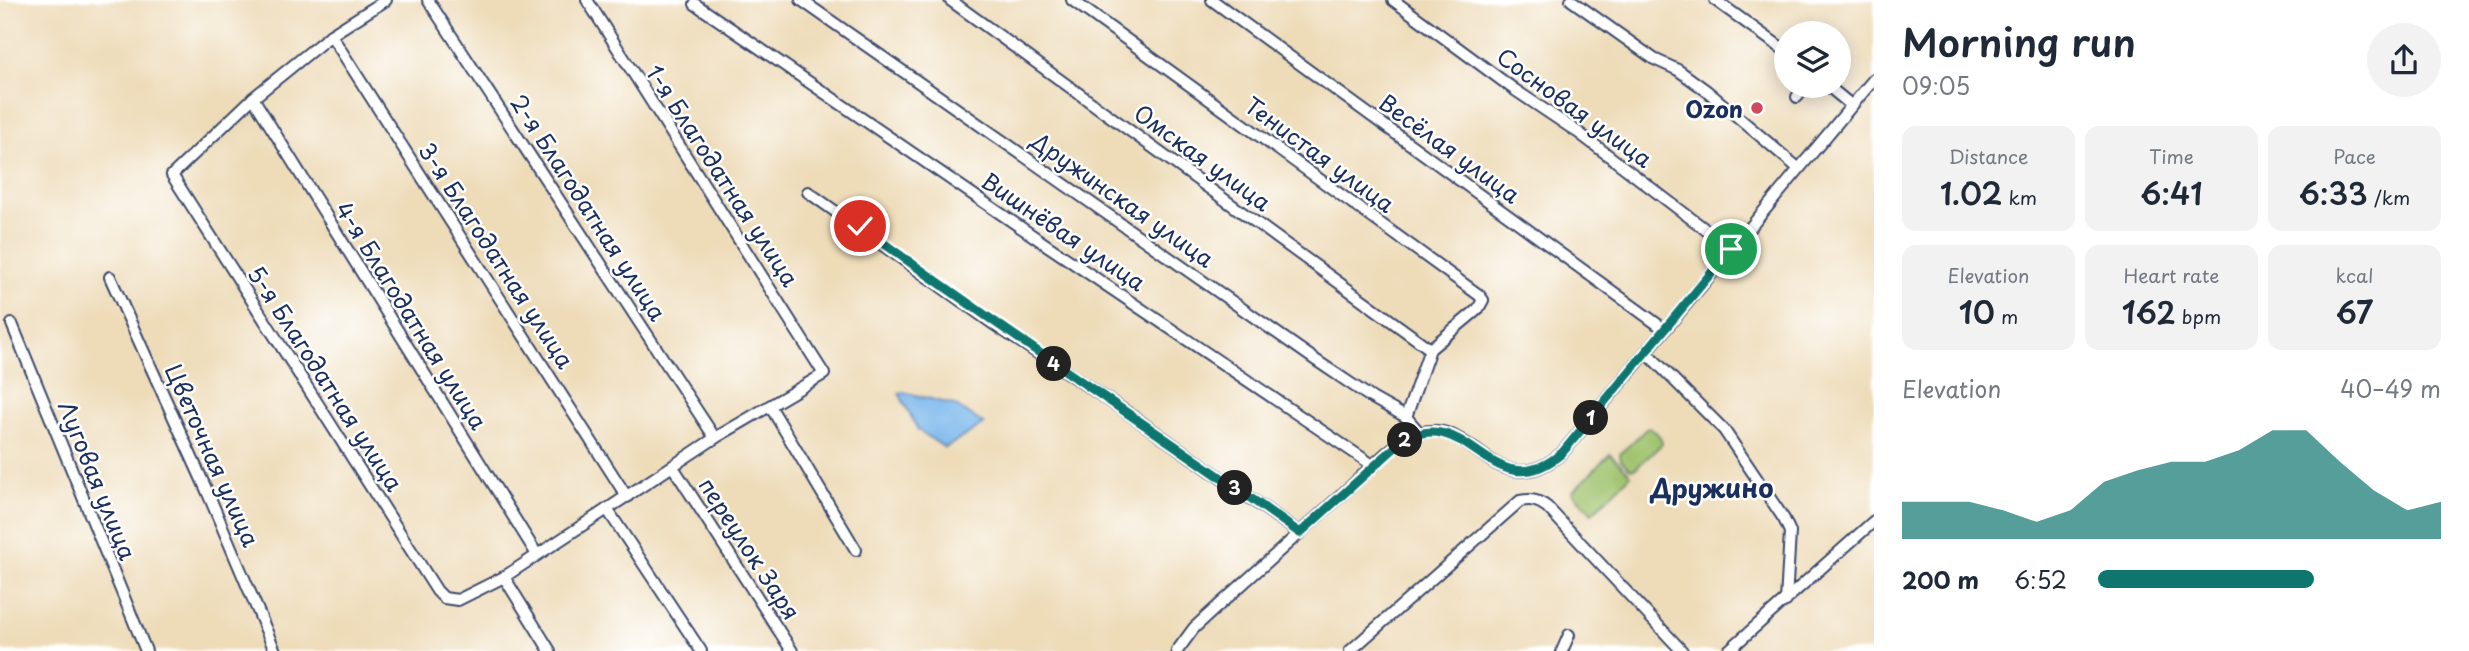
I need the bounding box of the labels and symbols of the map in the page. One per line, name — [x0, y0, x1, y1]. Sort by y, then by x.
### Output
street label: Сосновая улица — [1490, 39, 1660, 176]
street label: 1-я Благодатная улица — [638, 57, 808, 293]
street label: Весёлая улица — [1372, 85, 1528, 211]
street label: 2-я Благодатная улица — [502, 87, 676, 328]
street label: Тенистая улица — [1238, 88, 1403, 221]
place label: Ozon — [1685, 91, 1743, 126]
street label: Омская улица — [1127, 95, 1279, 219]
marker: Ozon — [1749, 100, 1765, 116]
street label: Дружинская улица — [1024, 122, 1222, 276]
street label: 3-я Благодатная улица — [411, 135, 584, 375]
street label: Вишнёвая улица — [975, 163, 1154, 299]
street label: 4-я Благодатная улица — [327, 194, 497, 436]
pin — [830, 196, 890, 256]
pin — [1701, 219, 1761, 279]
street label: 5-я Благодатная улица — [240, 258, 413, 498]
pin: 4 — [1036, 346, 1072, 382]
street label: Цветочная улица — [157, 358, 269, 552]
street label: Луговая улица — [50, 395, 146, 565]
pin: 1 — [1574, 400, 1608, 436]
pin: 2 — [1388, 422, 1422, 458]
district label: Дружино — [1649, 468, 1774, 507]
street label: переулок Заря — [691, 470, 809, 626]
pin: 3 — [1218, 470, 1252, 505]

